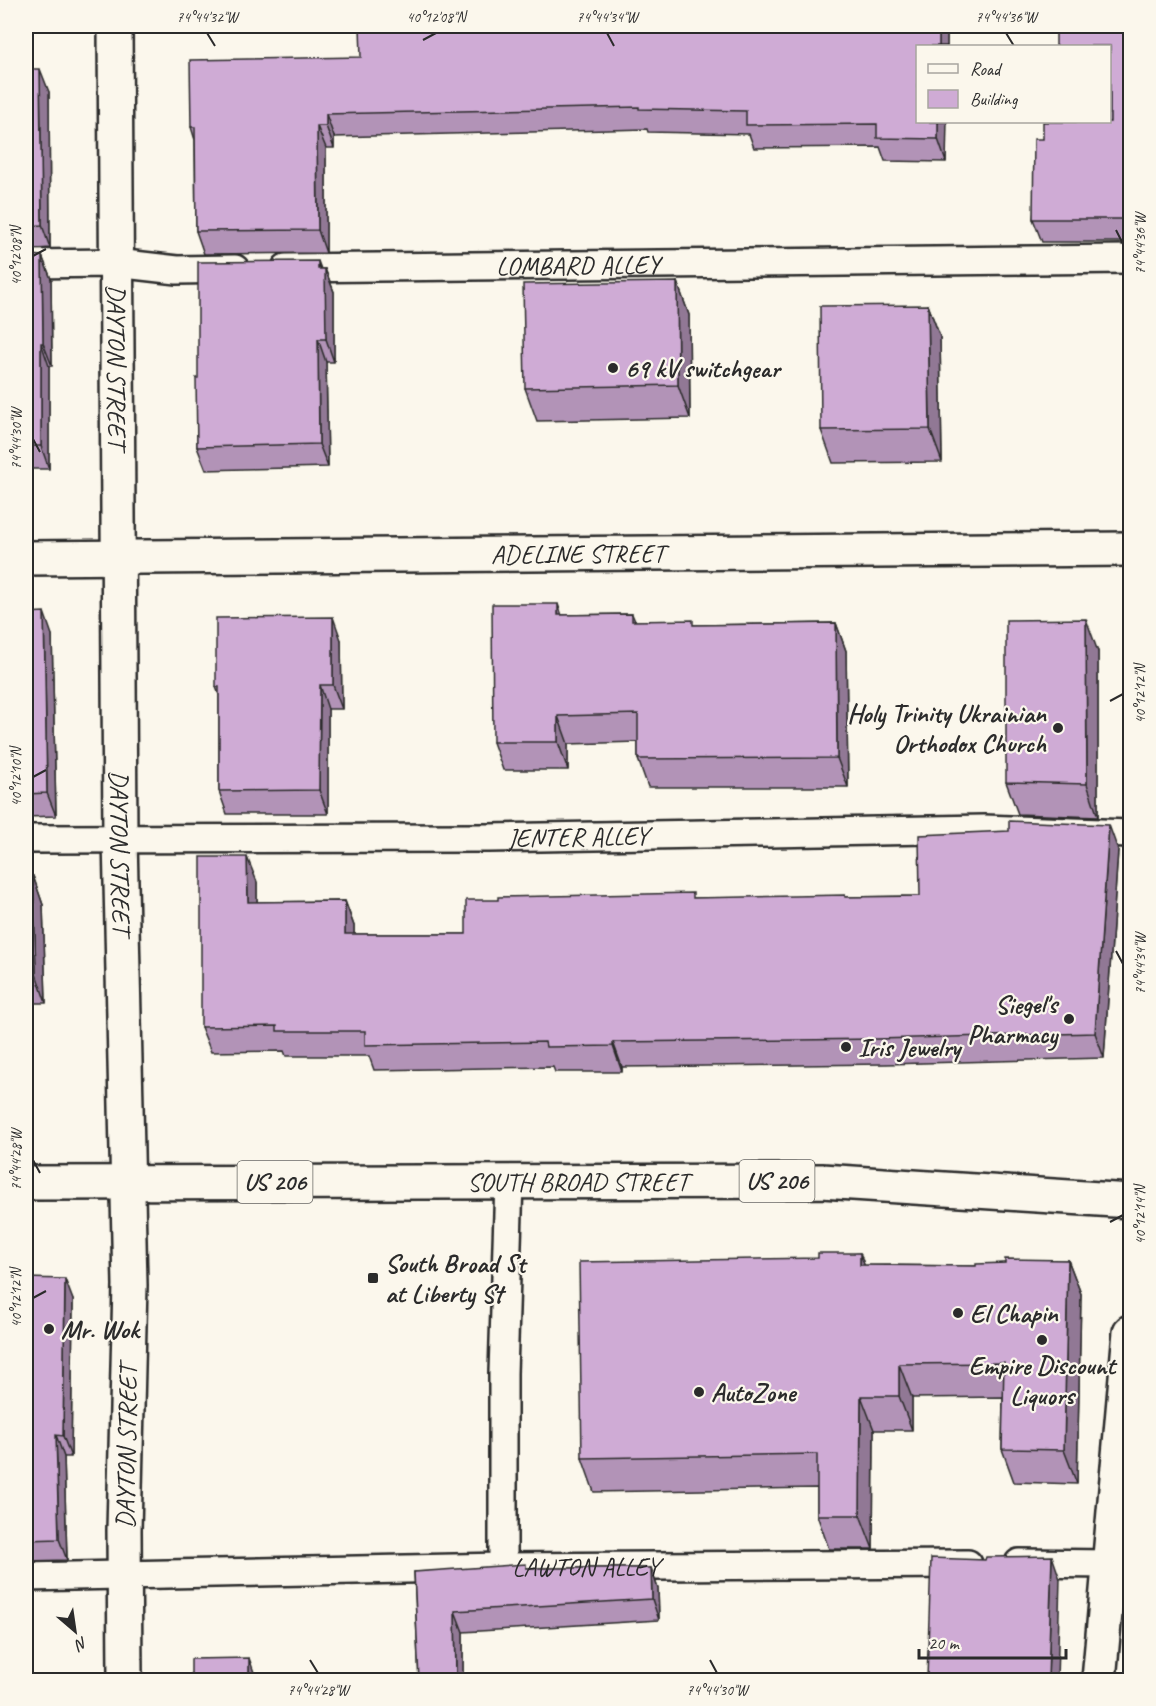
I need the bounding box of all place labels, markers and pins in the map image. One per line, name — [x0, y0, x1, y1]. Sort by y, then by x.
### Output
place label: 69 kV switchgear — [625, 352, 782, 385]
marker: 69 kV switchgear — [606, 361, 620, 375]
place label: Holy Trinity Ukrainian Orthodox Church — [847, 697, 1047, 760]
marker: Holy Trinity Ukrainian Orthodox Church — [1051, 721, 1065, 735]
place label: Siegel's Pharmacy — [968, 988, 1060, 1051]
marker: Siegel's Pharmacy — [1062, 1012, 1076, 1026]
place label: Iris Jewelry — [858, 1031, 963, 1064]
marker: Iris Jewelry — [839, 1040, 853, 1054]
place label: South Broad St at Liberty St — [385, 1247, 529, 1310]
marker: South Broad St at Liberty St — [366, 1271, 380, 1285]
place label: El Chapin — [970, 1297, 1059, 1330]
marker: El Chapin — [951, 1306, 965, 1320]
place label: Mr. Wok — [61, 1313, 141, 1346]
marker: Mr. Wok — [42, 1322, 56, 1336]
marker: Empire Discount Liquors — [1035, 1333, 1049, 1347]
place label: Empire Discount Liquors — [969, 1349, 1118, 1412]
place label: AutoZone — [711, 1376, 798, 1409]
marker: AutoZone — [692, 1385, 706, 1399]

